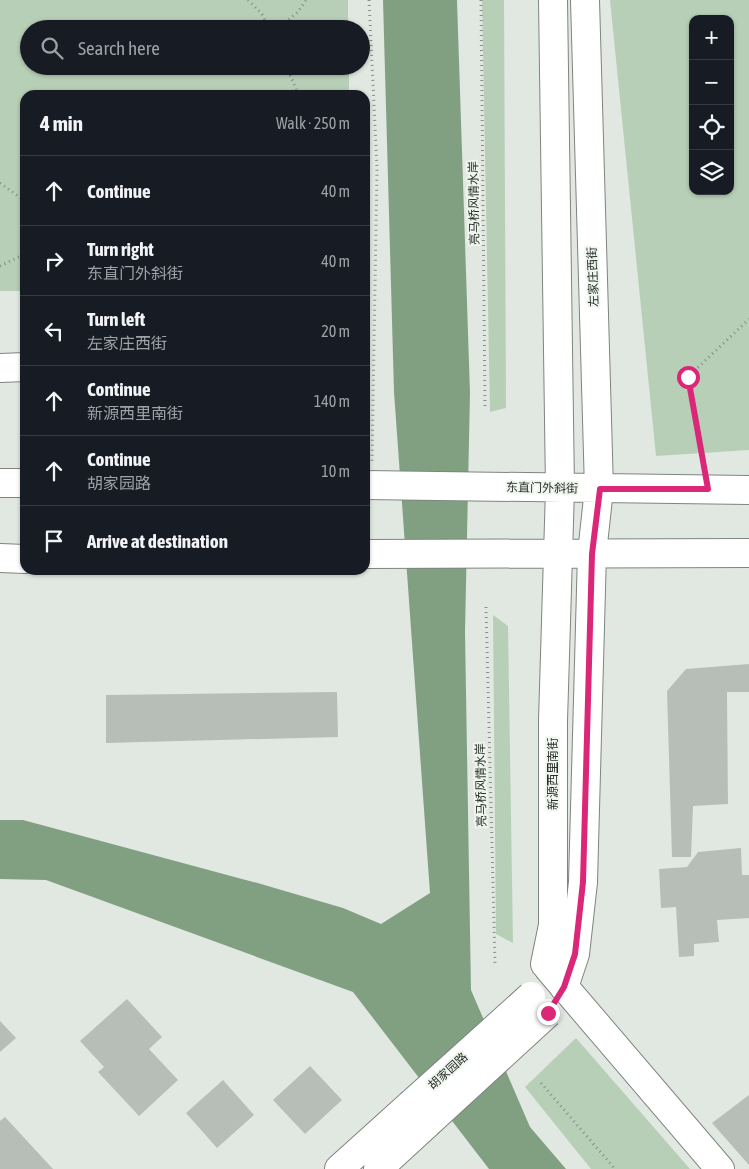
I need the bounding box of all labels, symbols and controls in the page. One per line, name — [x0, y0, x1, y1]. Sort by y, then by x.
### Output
map controls — [689, 15, 734, 195]
button: + — [689, 15, 734, 60]
search box — [20, 20, 370, 75]
icon: search — [38, 34, 66, 62]
text: Search here — [78, 37, 160, 59]
button: − — [689, 60, 734, 105]
button: locate — [689, 105, 734, 150]
text: 4 min — [40, 111, 83, 135]
text: Walk · 250 m — [276, 114, 350, 132]
button: layers — [689, 150, 734, 195]
street label: 亮马桥风情水岸 — [466, 161, 482, 245]
icon: ahead — [40, 177, 68, 205]
text: Continue — [87, 180, 151, 202]
text: 40 m — [321, 182, 350, 200]
text: Turn right — [87, 238, 154, 260]
icon: right — [40, 247, 68, 275]
street label: 左家庄西街 — [585, 247, 601, 307]
text: 40 m — [321, 252, 350, 270]
text: 东直门外斜街 — [87, 264, 183, 282]
text: Turn left — [87, 308, 145, 330]
icon: left — [40, 317, 68, 345]
text: 20 m — [321, 322, 350, 340]
text: 左家庄西街 — [87, 334, 167, 352]
route start — [677, 366, 700, 389]
text: Continue — [87, 378, 151, 400]
icon: ahead — [40, 387, 68, 415]
text: 140 m — [314, 392, 350, 410]
text: 新源西里南街 — [87, 404, 183, 422]
text: Continue — [87, 448, 151, 470]
icon: ahead — [40, 457, 68, 485]
text: 10 m — [321, 462, 350, 480]
text: 胡家园路 — [87, 474, 151, 492]
street label: 东直门外斜街 — [506, 480, 578, 496]
icon: arrive — [40, 527, 68, 555]
text: Arrive at destination — [87, 530, 228, 552]
street label: 新源西里南街 — [546, 738, 560, 810]
street label: 亮马桥风情水岸 — [473, 743, 489, 827]
route end — [537, 1002, 560, 1025]
street label: 胡家园路 — [425, 1050, 471, 1092]

